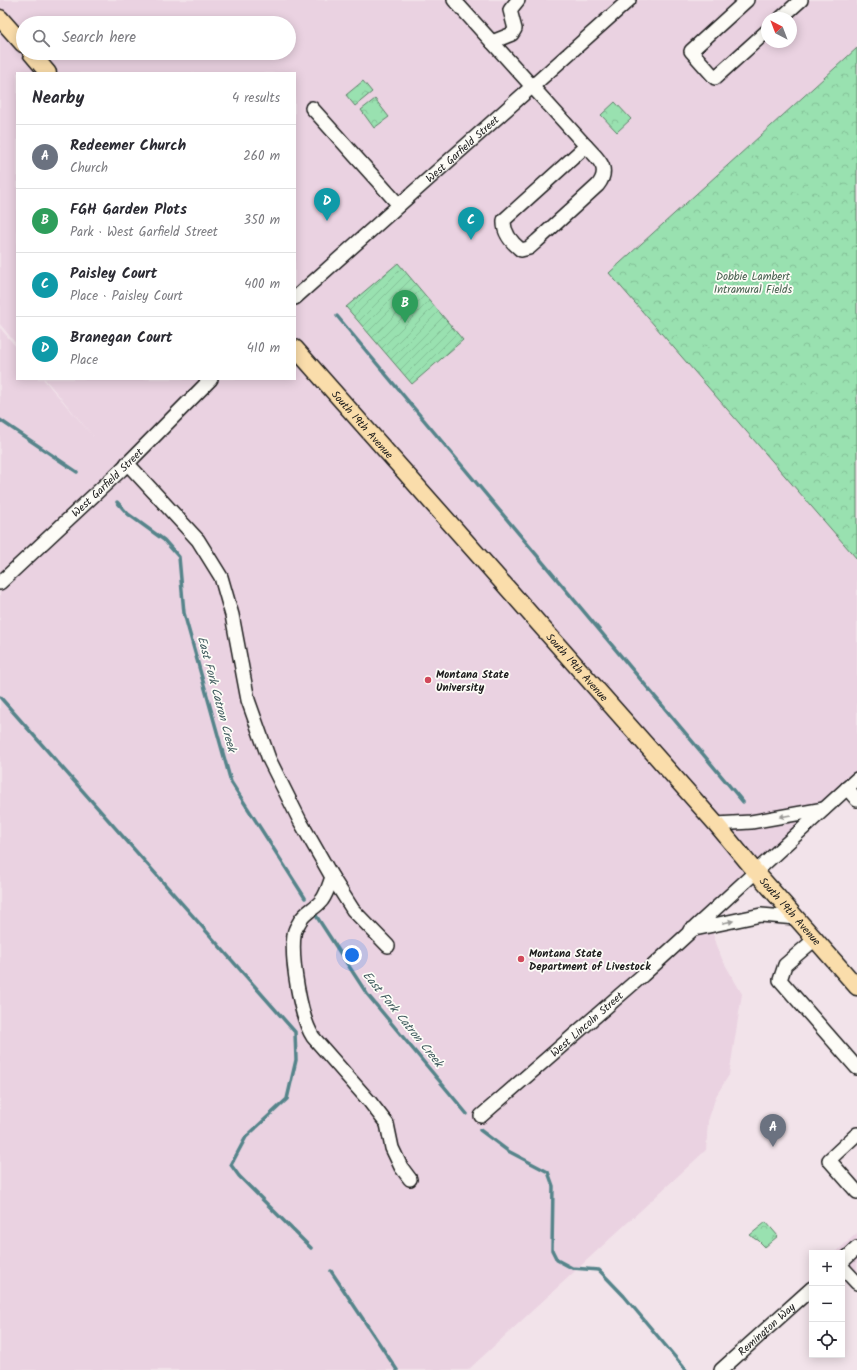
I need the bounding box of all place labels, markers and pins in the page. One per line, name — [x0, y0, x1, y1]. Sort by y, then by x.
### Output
pin: D — [314, 188, 340, 221]
pin: C — [458, 207, 484, 240]
pin: B — [392, 290, 418, 323]
place label: Montana State University — [436, 666, 510, 697]
marker: Montana State University — [423, 675, 433, 685]
place label: Montana State Department of Livestock — [529, 945, 651, 976]
marker: Montana State Department of Livestock — [516, 954, 526, 964]
pin: A — [760, 1114, 786, 1147]

